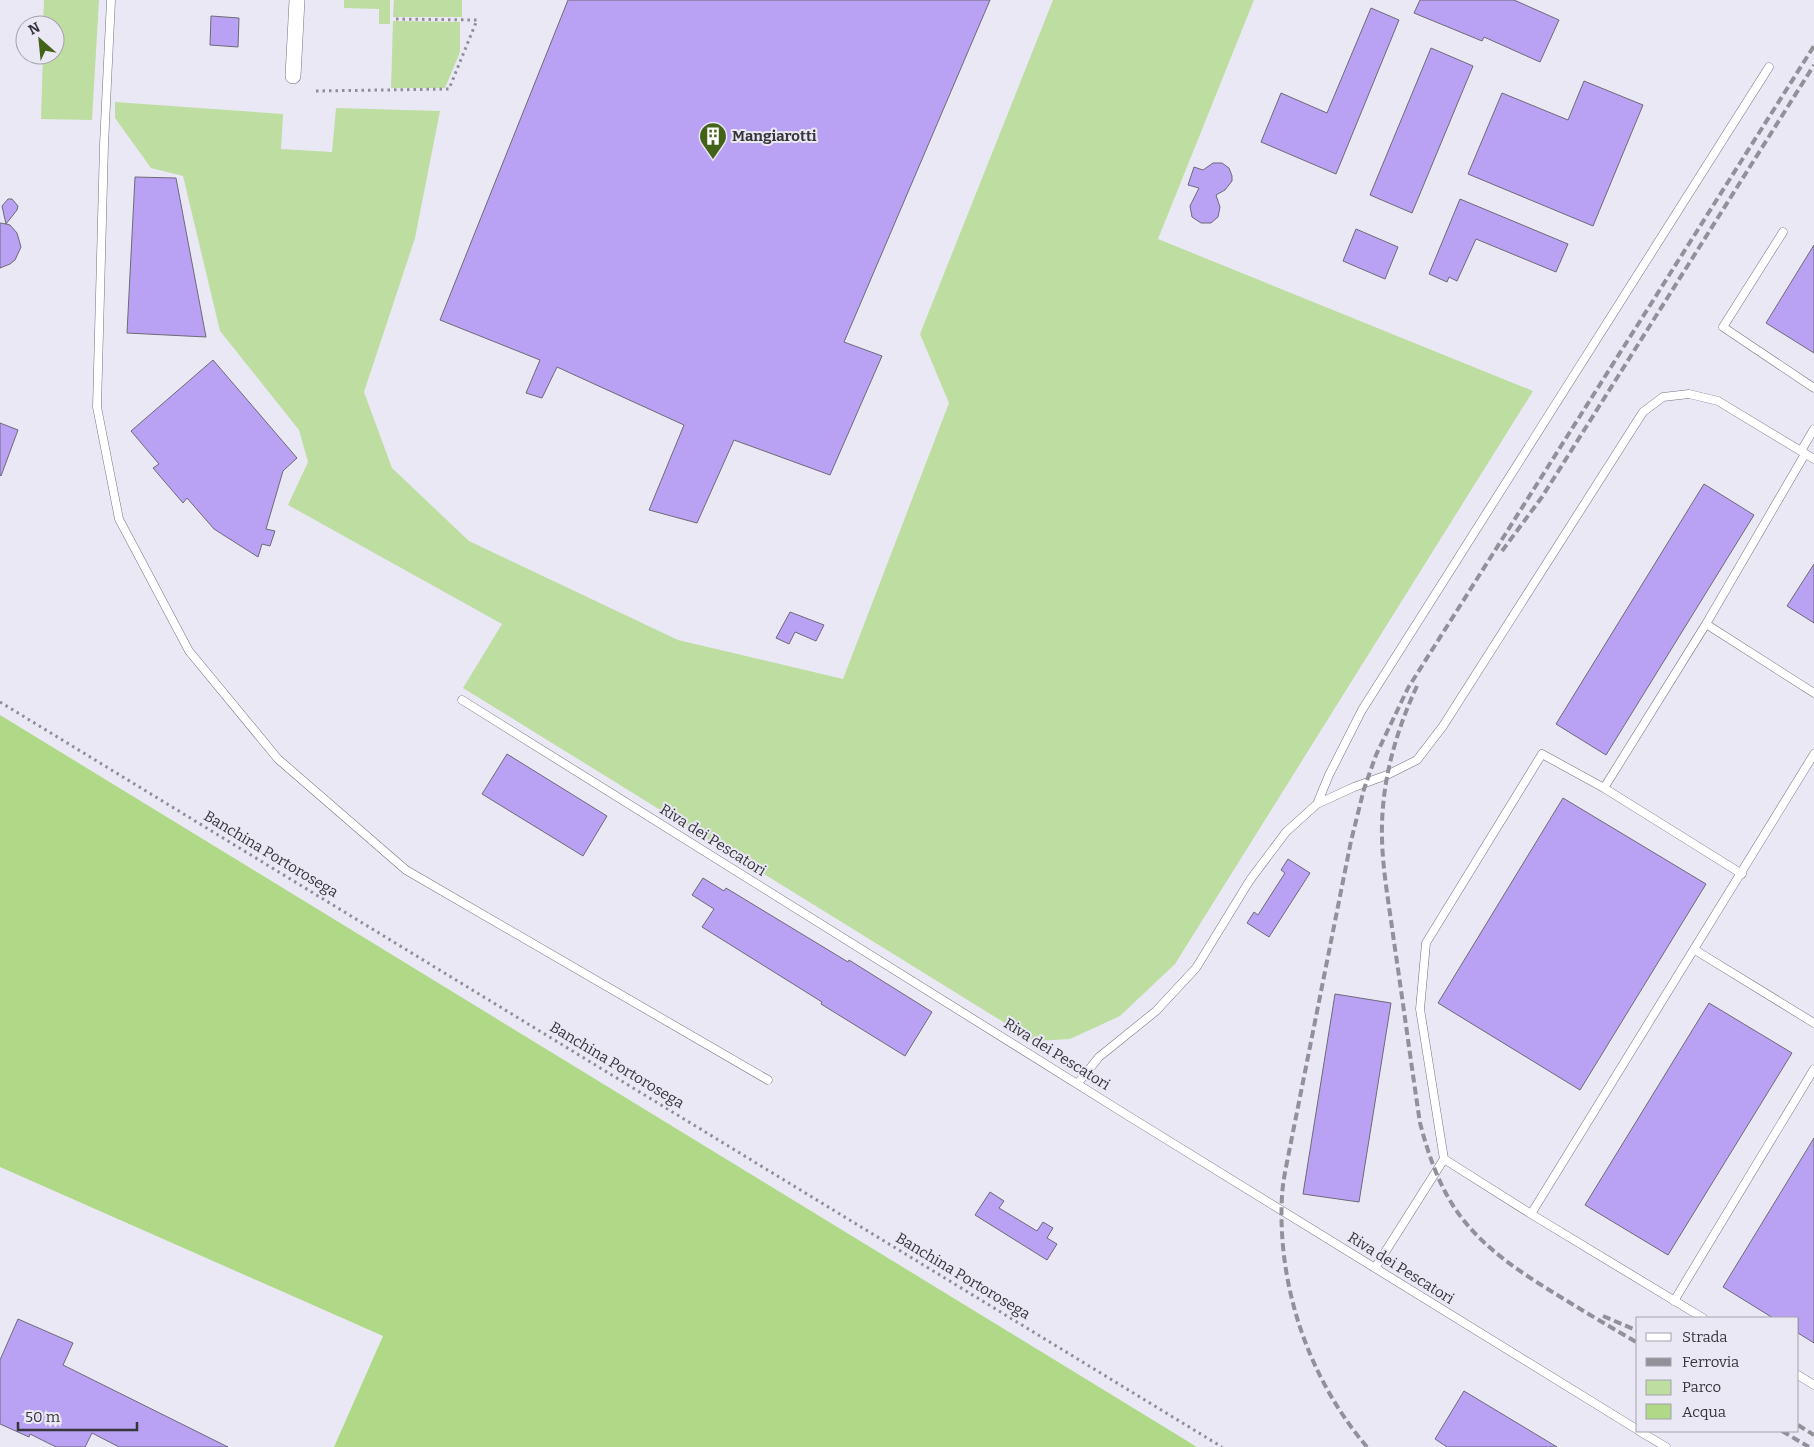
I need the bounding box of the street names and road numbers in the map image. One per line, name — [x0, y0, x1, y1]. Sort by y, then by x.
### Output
street label: Riva dei Pescatori — [657, 800, 770, 880]
street label: Banchina Portorosega — [201, 807, 341, 901]
street label: Riva dei Pescatori — [1001, 1014, 1114, 1094]
street label: Banchina Portorosega — [547, 1018, 687, 1112]
street label: Riva dei Pescatori — [1345, 1228, 1458, 1308]
street label: Banchina Portorosega — [893, 1229, 1033, 1323]

